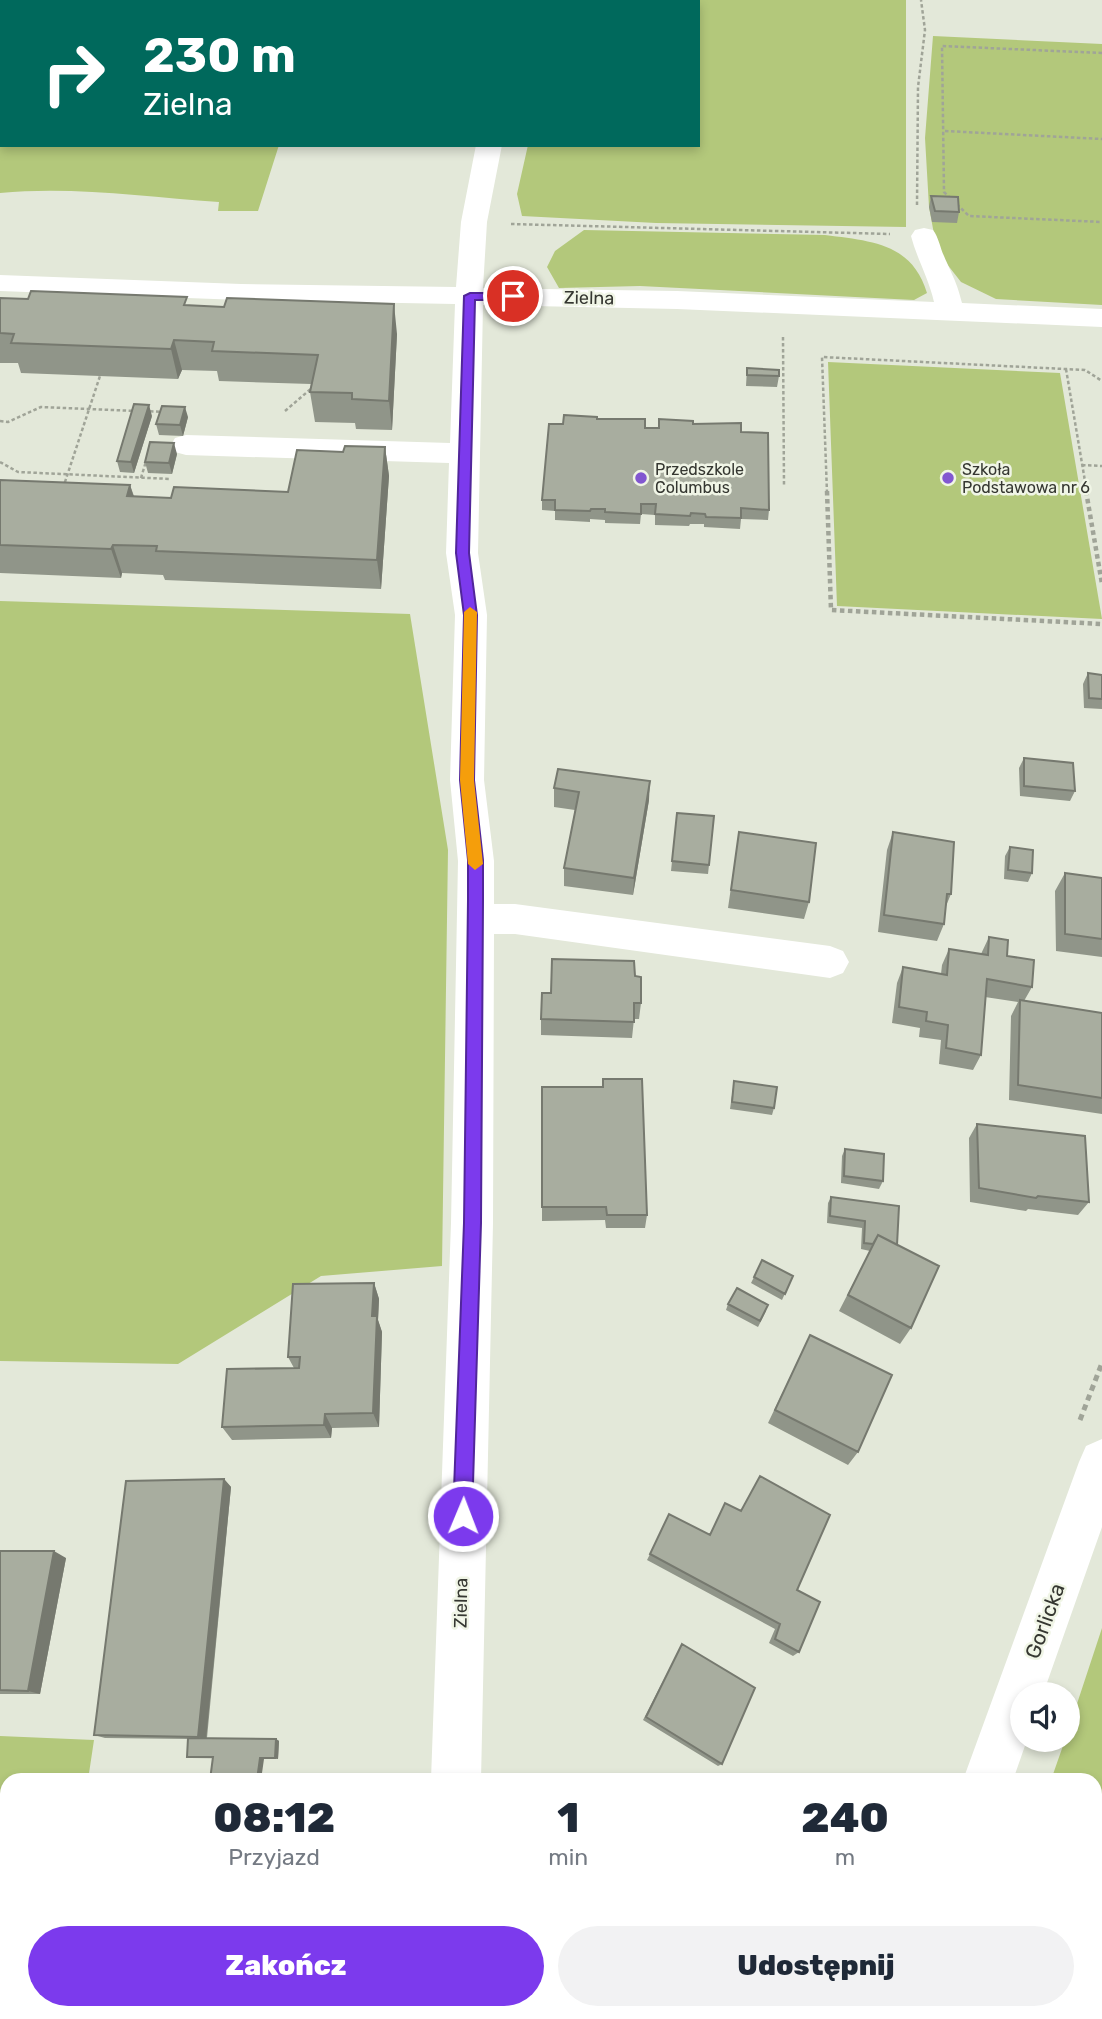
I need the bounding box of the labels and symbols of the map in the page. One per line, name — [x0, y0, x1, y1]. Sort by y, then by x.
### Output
pin — [483, 266, 543, 326]
street label: Zielna — [564, 287, 614, 309]
place label: Przedszkole Columbus — [655, 460, 744, 497]
place label: Szkoła Podstawowa nr 6 — [962, 460, 1090, 497]
marker: Przedszkole Columbus — [633, 470, 649, 486]
marker: Szkoła Podstawowa nr 6 — [940, 470, 956, 486]
position arrow — [426, 1479, 500, 1553]
street label: Zielna — [450, 1578, 472, 1628]
street label: Gorlicka — [1019, 1580, 1070, 1662]

